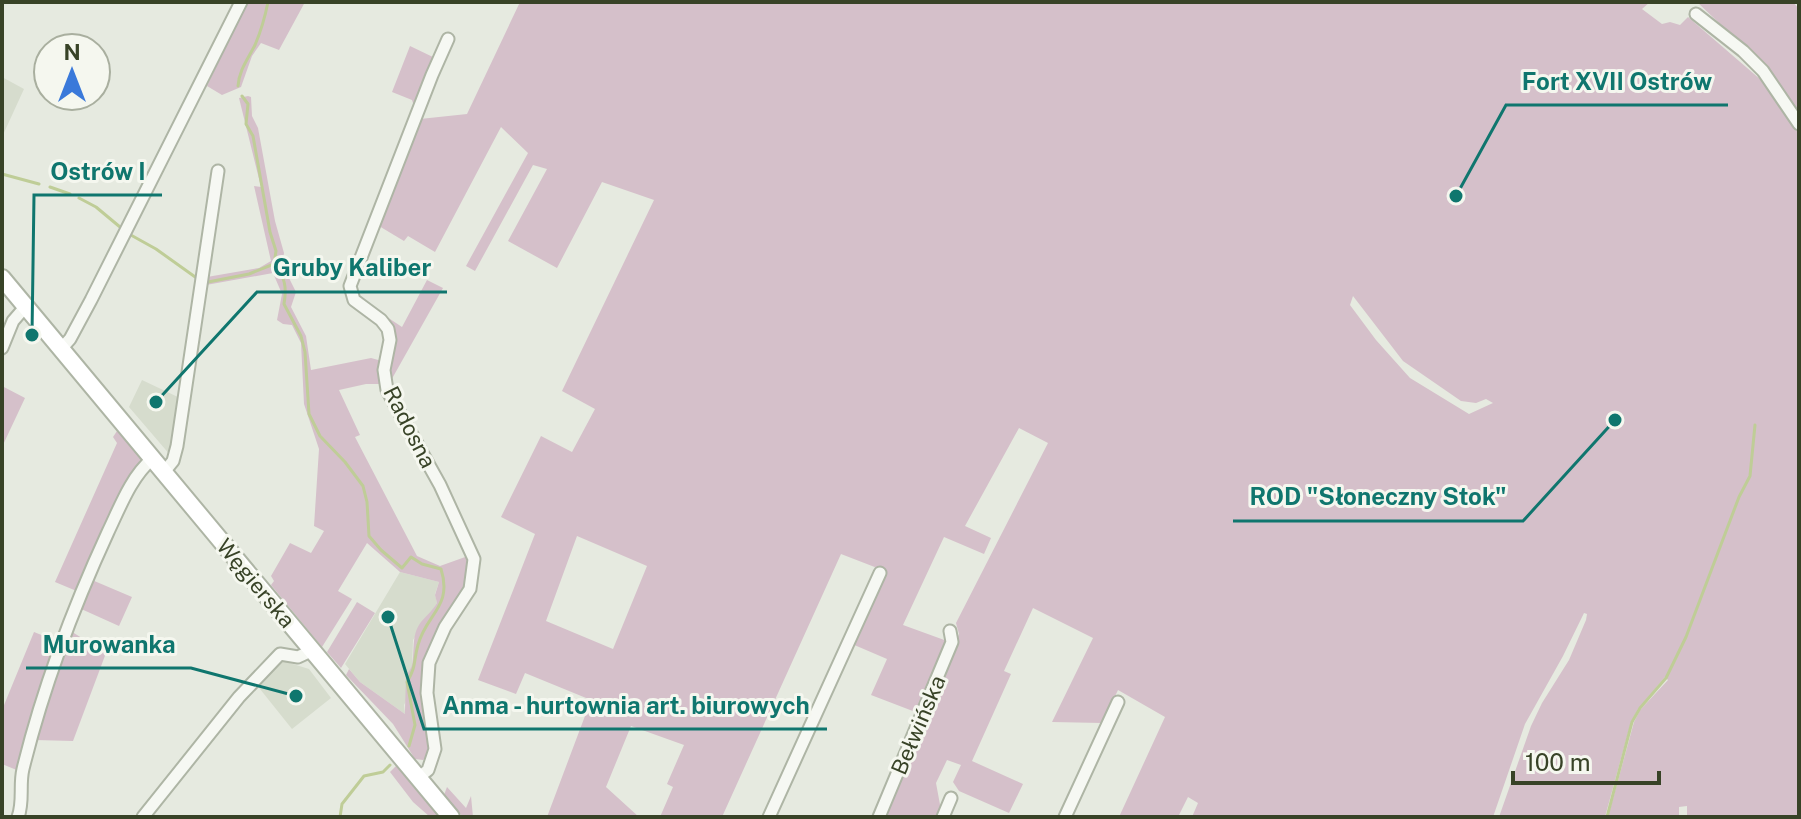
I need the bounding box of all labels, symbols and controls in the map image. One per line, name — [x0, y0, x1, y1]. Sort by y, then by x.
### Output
north arrow — [32, 32, 112, 112]
text: N — [63, 39, 81, 65]
callout: Fort XVII Ostrów — [1506, 57, 1728, 105]
text: Fort XVII Ostrów — [1522, 67, 1712, 95]
callout: Ostrów I — [34, 147, 162, 195]
text: Ostrów I — [50, 157, 146, 185]
callout: Gruby Kaliber — [257, 244, 447, 292]
text: Gruby Kaliber — [273, 253, 431, 281]
street label: Radosna — [378, 382, 442, 472]
callout: ROD "Słoneczny Stok" — [1233, 473, 1523, 521]
text: ROD "Słoneczny Stok" — [1250, 482, 1506, 510]
street label: Węgierska — [211, 533, 301, 633]
callout: Murowanka — [26, 620, 191, 668]
text: Murowanka — [42, 630, 176, 658]
street label: Bełwińska — [885, 671, 951, 779]
callout: Anma - hurtownia art. biurowych — [424, 681, 827, 729]
text: Anma - hurtownia art. biurowych — [442, 691, 810, 719]
scale bar — [1513, 735, 1659, 785]
text: 100 m — [1525, 748, 1591, 776]

